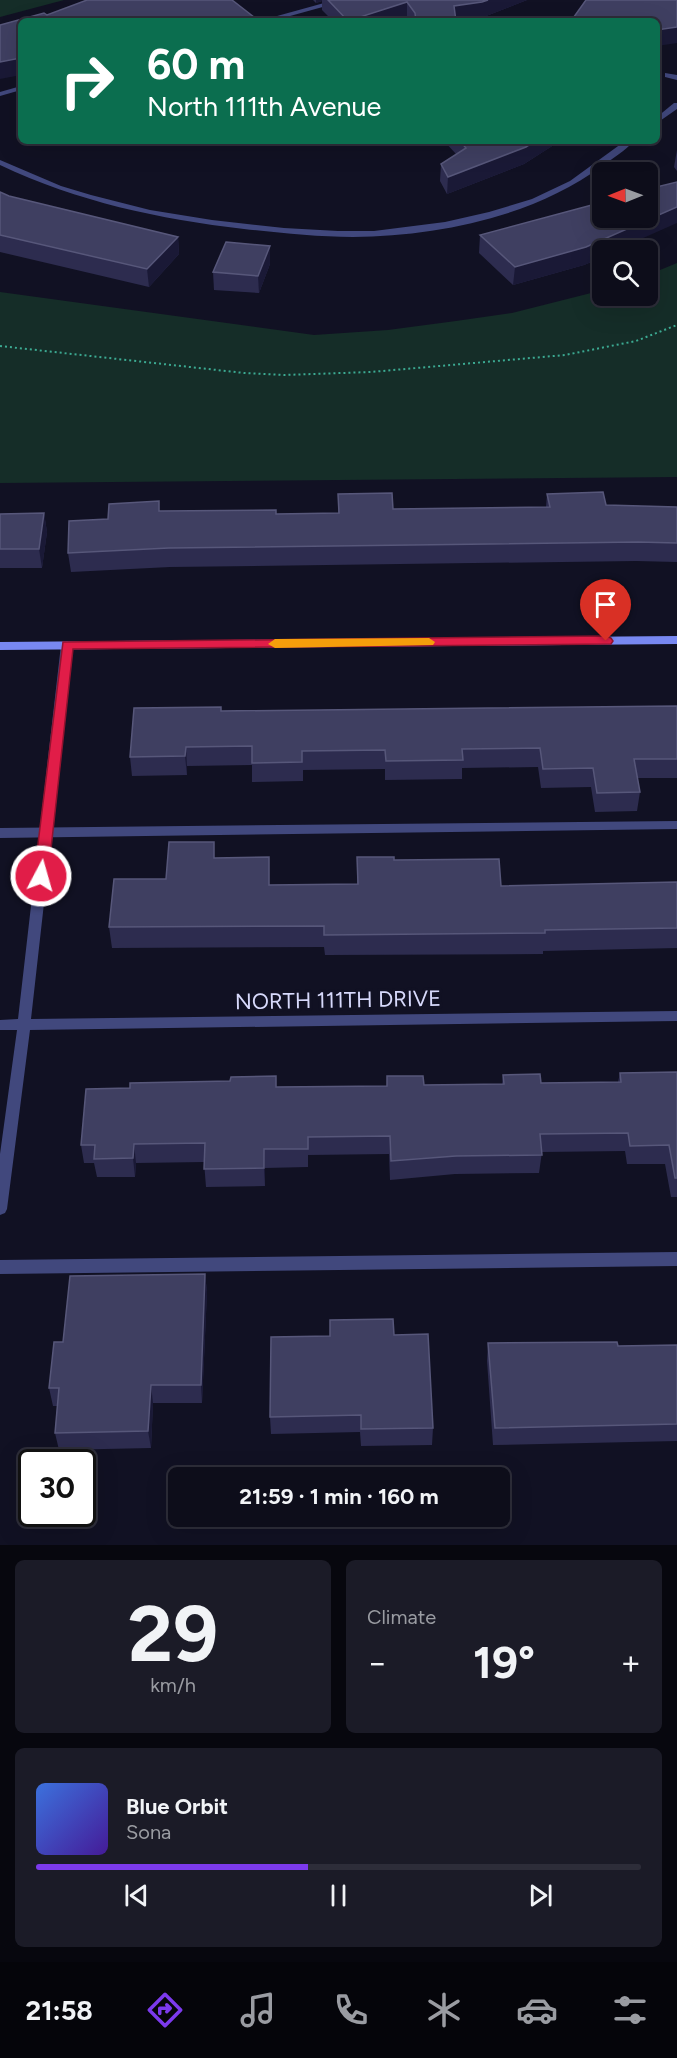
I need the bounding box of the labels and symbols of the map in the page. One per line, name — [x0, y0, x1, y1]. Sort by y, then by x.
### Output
north arrow — [592, 162, 658, 228]
pin — [580, 579, 631, 641]
position arrow — [9, 844, 73, 908]
street label: NORTH 111TH DRIVE — [235, 985, 441, 1015]
speed limit sign: 30 — [18, 1449, 96, 1527]

